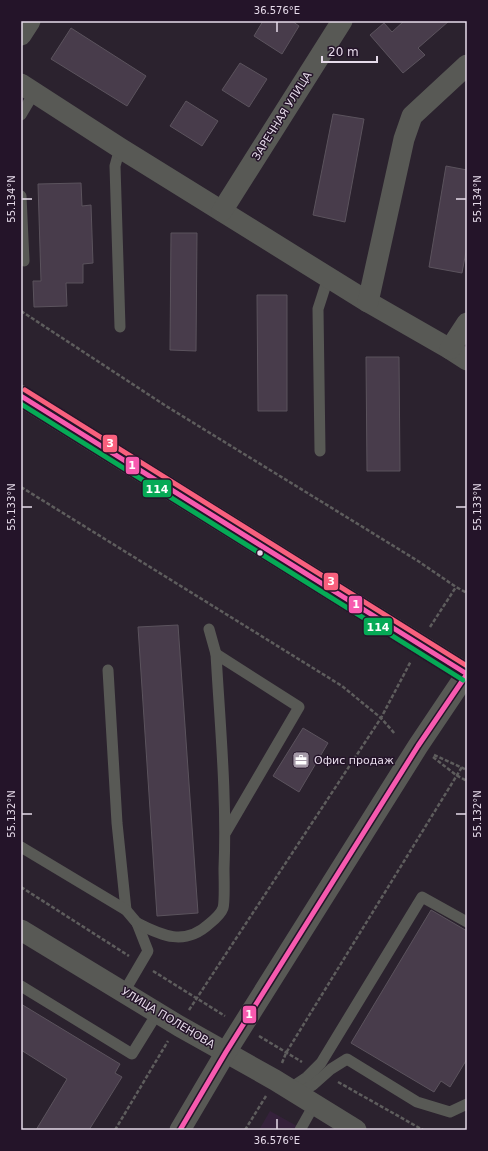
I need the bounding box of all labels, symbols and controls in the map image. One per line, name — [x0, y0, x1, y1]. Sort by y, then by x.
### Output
text: 36.576°E — [254, 5, 300, 16]
scale bar — [322, 38, 377, 64]
text: 20 m — [328, 45, 359, 59]
street label: ЗАРЕЧНАЯ УЛИЦА — [249, 69, 315, 163]
text: 55.134°N — [6, 175, 17, 223]
text: 55.134°N — [472, 175, 483, 223]
line badge: 3 — [102, 434, 118, 453]
text: 3 — [106, 437, 114, 450]
line badge: 1 — [125, 456, 140, 475]
text: 1 — [128, 459, 136, 472]
line badge: 114 — [142, 479, 172, 498]
text: 55.133°N — [6, 483, 17, 531]
text: 114 — [146, 483, 169, 496]
text: 55.133°N — [472, 483, 483, 531]
unlabelled marker — [255, 548, 265, 558]
line badge: 3 — [323, 572, 339, 591]
text: 3 — [327, 575, 335, 588]
line badge: 1 — [348, 595, 363, 614]
text: 1 — [352, 598, 360, 611]
line badge: 114 — [363, 617, 393, 636]
text: 114 — [367, 621, 390, 634]
office icon: Офис продаж — [291, 750, 311, 770]
place label: Офис продаж — [314, 754, 394, 767]
text: 55.132°N — [6, 790, 17, 838]
text: 55.132°N — [472, 790, 483, 838]
street label: УЛИЦА ПОЛЕНОВА — [119, 985, 218, 1051]
line badge: 1 — [242, 1005, 257, 1024]
text: 1 — [245, 1008, 253, 1021]
text: 36.576°E — [254, 1135, 300, 1146]

